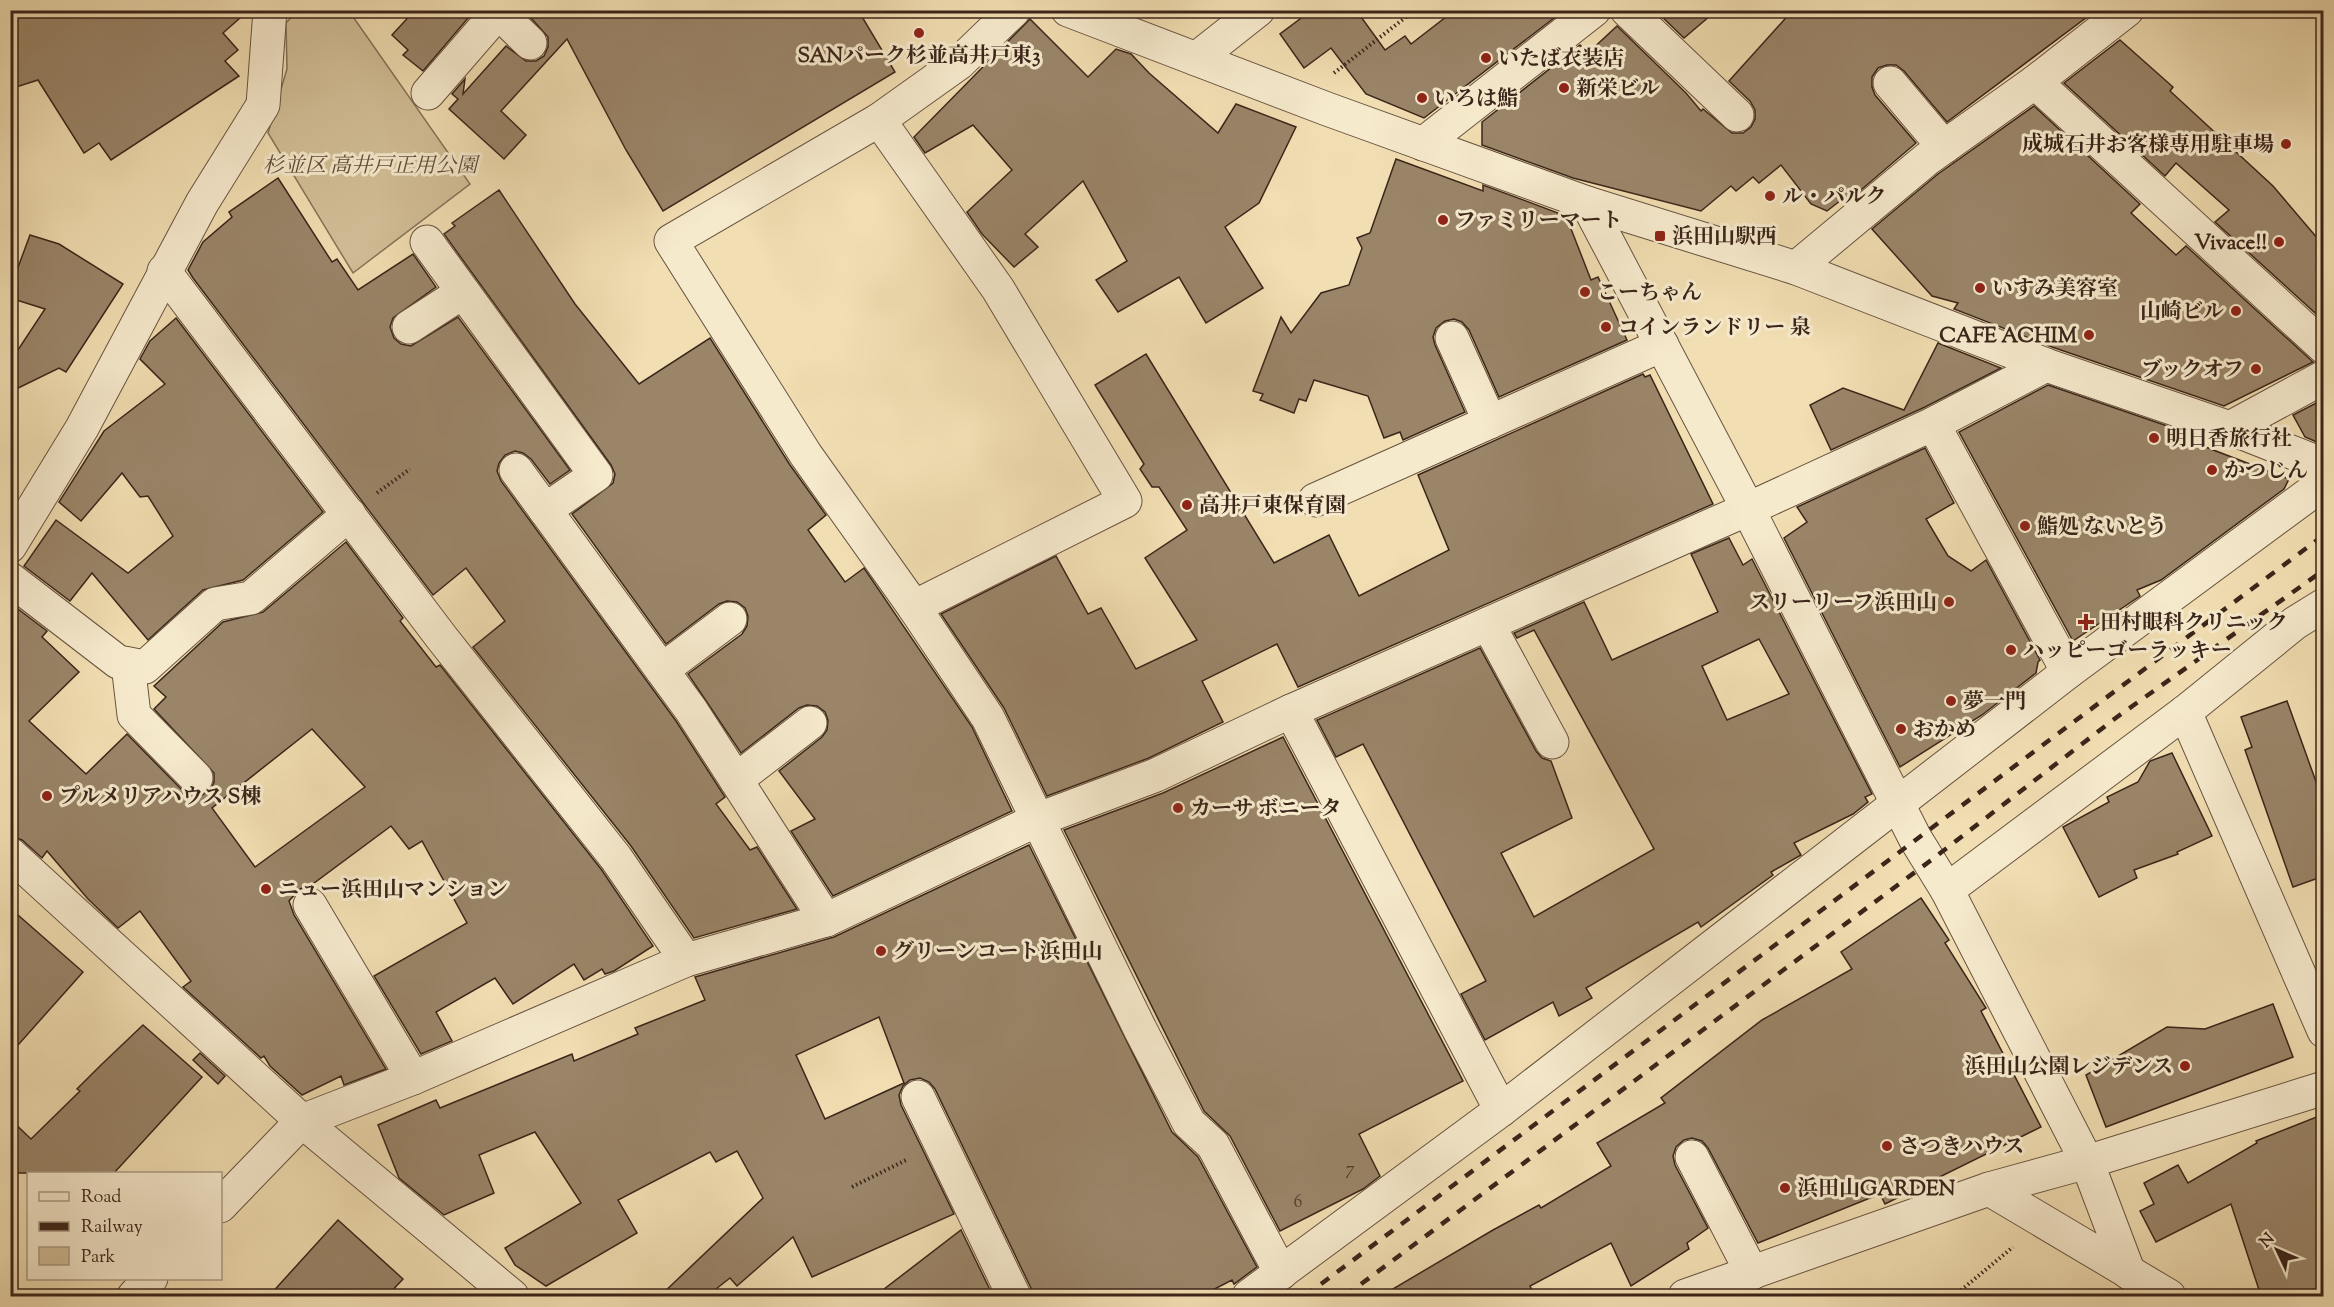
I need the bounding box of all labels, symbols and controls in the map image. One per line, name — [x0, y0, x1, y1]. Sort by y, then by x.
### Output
marker: SANパーク杉並高井戸東3 — [912, 26, 926, 40]
place label: SANパーク杉並高井戸東3 — [797, 42, 1041, 72]
place label: いたば衣装店 — [1498, 45, 1624, 75]
marker: いたば衣装店 — [1479, 51, 1493, 65]
place label: 新栄ビル — [1576, 75, 1660, 105]
marker: 新栄ビル — [1557, 81, 1571, 95]
place label: いろは鮨 — [1434, 85, 1518, 115]
marker: いろは鮨 — [1415, 91, 1429, 105]
place label: 成城石井お客様専用駐車場 — [2022, 131, 2274, 161]
marker: 成城石井お客様専用駐車場 — [2279, 137, 2293, 151]
park label: 杉並区 高井戸正用公園 — [263, 152, 480, 182]
place label: ル・パルク — [1782, 183, 1887, 213]
marker: ル・パルク — [1763, 189, 1777, 203]
place label: ファミリーマート — [1455, 207, 1623, 237]
marker: ファミリーマート — [1436, 213, 1450, 227]
place label: 浜田山駅西 — [1672, 223, 1777, 253]
marker: 浜田山駅西 — [1653, 229, 1667, 243]
place label: Vivace!! — [2194, 229, 2267, 259]
marker: Vivace!! — [2272, 235, 2286, 249]
place label: いすみ美容室 — [1992, 275, 2118, 305]
place label: こーちゃん — [1597, 279, 1702, 309]
marker: いすみ美容室 — [1973, 281, 1987, 295]
marker: こーちゃん — [1578, 285, 1592, 299]
place label: 山崎ビル — [2140, 298, 2224, 328]
marker: 山崎ビル — [2229, 304, 2243, 318]
place label: コインランドリー 泉 — [1618, 314, 1811, 344]
marker: コインランドリー 泉 — [1599, 320, 1613, 334]
place label: CAFE ACHIM — [1939, 322, 2078, 352]
marker: CAFE ACHIM — [2082, 328, 2096, 342]
place label: ブックオフ — [2141, 356, 2244, 386]
marker: ブックオフ — [2249, 362, 2263, 376]
place label: 明日香旅行社 — [2166, 425, 2292, 455]
marker: 明日香旅行社 — [2147, 431, 2161, 445]
place label: かつじん — [2224, 457, 2308, 487]
marker: かつじん — [2205, 463, 2219, 477]
place label: 高井戸東保育園 — [1199, 492, 1346, 522]
marker: 高井戸東保育園 — [1180, 498, 1194, 512]
place label: 鮨処 ないとう — [2037, 513, 2167, 543]
marker: 鮨処 ないとう — [2018, 519, 2032, 533]
place label: スリーリーフ浜田山 — [1749, 589, 1937, 619]
marker: スリーリーフ浜田山 — [1942, 595, 1956, 609]
place label: 田村眼科クリニック — [2100, 609, 2288, 639]
marker: 田村眼科クリニック — [2077, 613, 2095, 631]
place label: ハッピーゴーラッキー — [2023, 637, 2232, 667]
marker: ハッピーゴーラッキー — [2004, 643, 2018, 657]
place label: 夢一門 — [1963, 688, 2026, 718]
marker: 夢一門 — [1944, 694, 1958, 708]
place label: おかめ — [1913, 716, 1976, 746]
marker: おかめ — [1894, 722, 1908, 736]
place label: プルメリアハウス S棟 — [59, 783, 261, 813]
marker: プルメリアハウス S棟 — [40, 789, 54, 803]
place label: カーサ ボニータ — [1190, 795, 1341, 825]
marker: カーサ ボニータ — [1171, 801, 1185, 815]
place label: ニュー浜田山マンション — [278, 876, 508, 906]
marker: ニュー浜田山マンション — [259, 882, 273, 896]
place label: グリーンコート浜田山 — [893, 938, 1103, 968]
marker: グリーンコート浜田山 — [874, 944, 888, 958]
place label: 浜田山公園レジデンス — [1965, 1053, 2173, 1083]
marker: 浜田山公園レジデンス — [2178, 1059, 2192, 1073]
place label: さつきハウス — [1899, 1133, 2024, 1163]
marker: さつきハウス — [1880, 1139, 1894, 1153]
house number: 7 — [1345, 1157, 1355, 1183]
legend — [27, 1172, 222, 1280]
place label: 浜田山GARDEN — [1797, 1175, 1956, 1205]
marker: 浜田山GARDEN — [1778, 1181, 1792, 1195]
text: Road — [81, 1185, 121, 1211]
house number: 6 — [1294, 1190, 1303, 1216]
text: Railway — [81, 1215, 143, 1241]
north arrow — [2247, 1220, 2307, 1280]
text: N — [2255, 1229, 2281, 1254]
text: Park — [81, 1245, 116, 1271]

